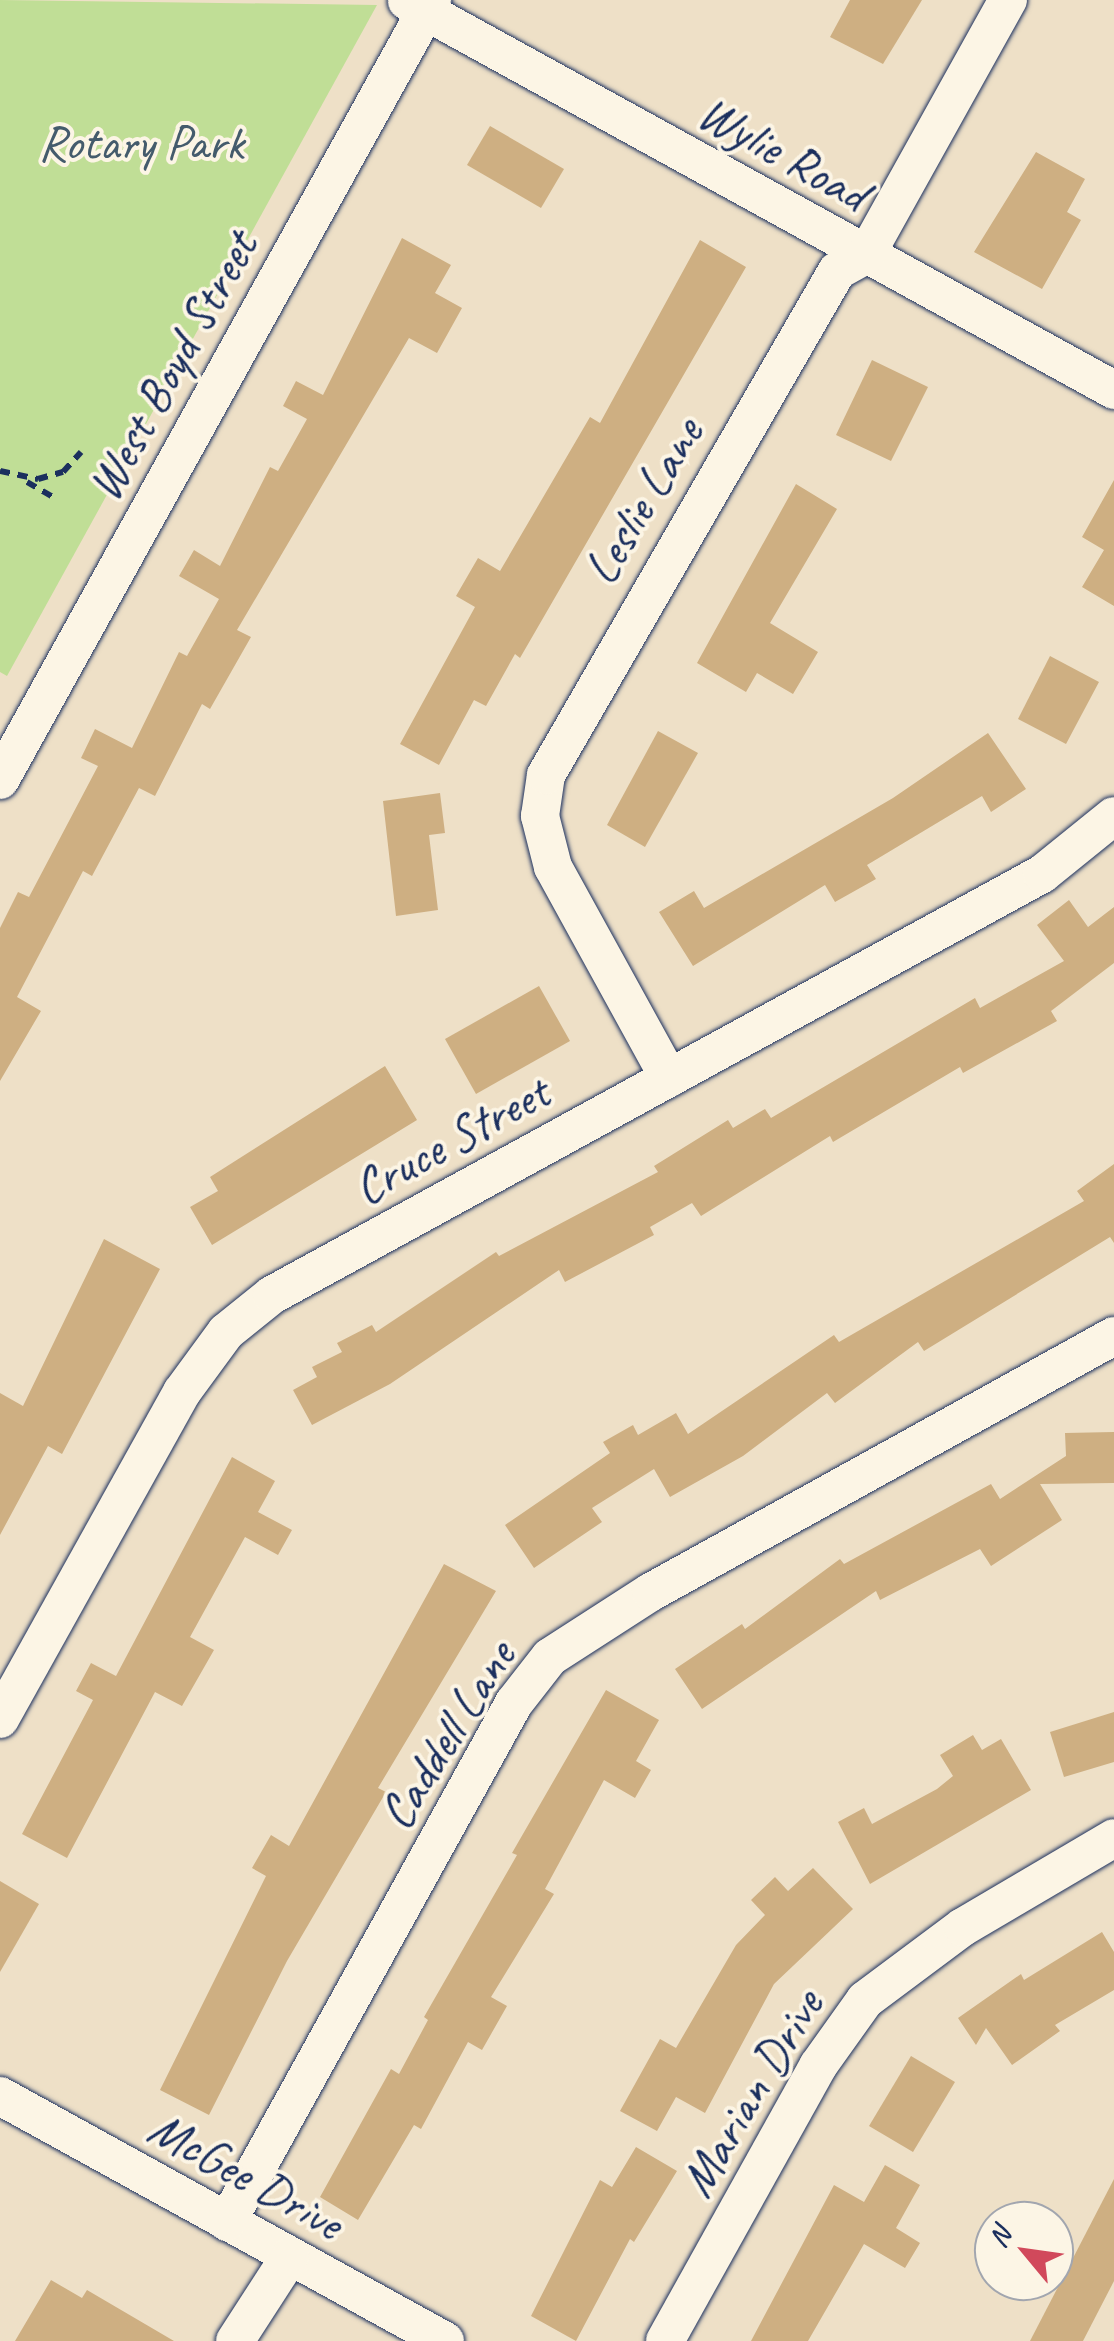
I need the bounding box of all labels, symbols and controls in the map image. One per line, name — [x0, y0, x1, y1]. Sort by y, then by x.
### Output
street label: Wylie Road — [688, 82, 878, 224]
park label: Rotary Park — [37, 113, 245, 173]
street label: West Boyd Street — [73, 221, 271, 511]
street label: Leslie Lane — [570, 407, 716, 595]
street label: Cruce Street — [342, 1062, 560, 1218]
street label: Caddell Lane — [365, 1629, 529, 1841]
street label: Marian Drive — [666, 1979, 836, 2207]
street label: McGee Drive — [138, 2097, 354, 2253]
north arrow — [974, 2201, 1074, 2301]
text: N — [980, 2221, 1019, 2253]

